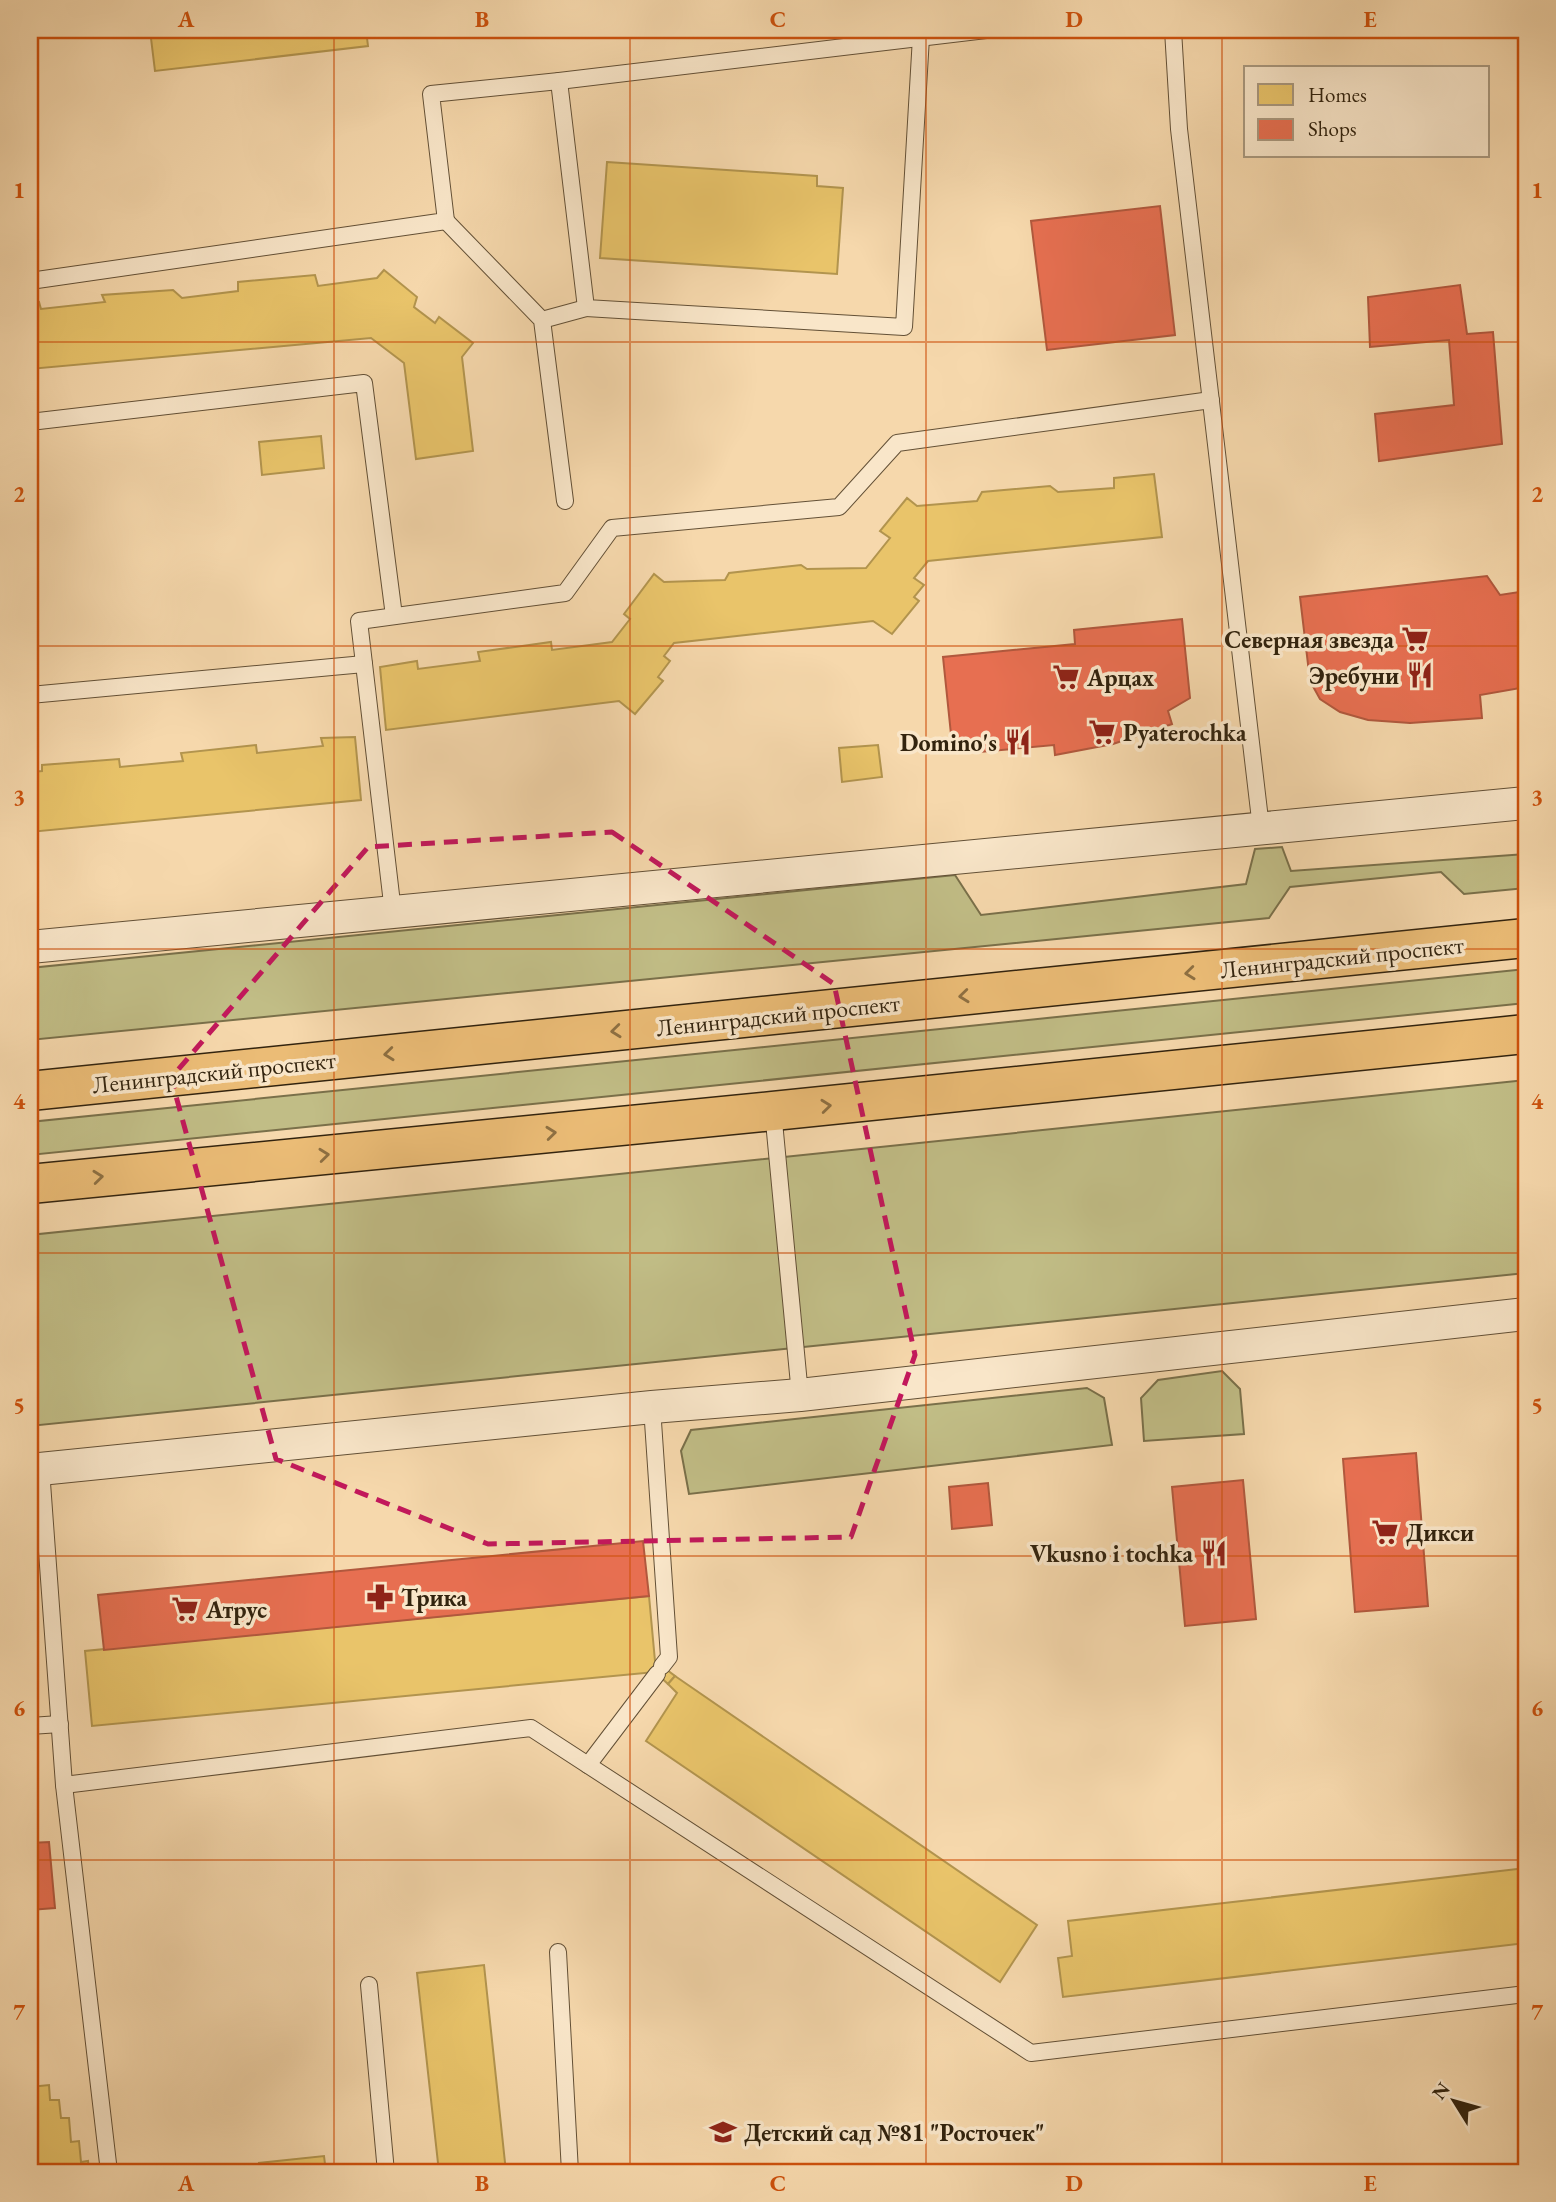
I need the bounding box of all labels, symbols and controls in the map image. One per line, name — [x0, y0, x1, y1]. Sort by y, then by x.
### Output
text: A — [177, 4, 195, 34]
text: B — [475, 4, 489, 34]
text: C — [770, 4, 786, 34]
text: D — [1065, 4, 1083, 34]
text: E — [1363, 4, 1377, 34]
legend — [1244, 66, 1490, 158]
text: Homes — [1308, 81, 1367, 108]
text: Shops — [1308, 115, 1357, 142]
text: 1 — [13, 175, 25, 205]
text: 1 — [1531, 175, 1543, 205]
text: 2 — [13, 479, 25, 509]
text: 2 — [1531, 479, 1543, 509]
place label: Северная звезда — [1224, 624, 1394, 655]
supermarket icon: Северная звезда — [1400, 624, 1430, 654]
place label: Эребуни — [1309, 660, 1399, 692]
restaurant icon: Эребуни — [1405, 660, 1435, 690]
supermarket icon: Арцах — [1051, 662, 1081, 692]
place label: Арцах — [1086, 662, 1154, 693]
supermarket icon: Pyaterochka — [1087, 717, 1117, 747]
place label: Pyaterochka — [1123, 717, 1247, 749]
place label: Domino's — [900, 727, 997, 758]
restaurant icon: Domino's — [1003, 727, 1033, 757]
text: 3 — [13, 782, 25, 812]
text: 3 — [1531, 782, 1543, 812]
street label: Ленинградский проспект — [1219, 929, 1465, 985]
one-way arrow — [1184, 965, 1196, 980]
street label: Ленинградский проспект — [655, 987, 901, 1043]
one-way arrow — [958, 988, 969, 1003]
one-way arrow — [610, 1024, 622, 1039]
street label: Ленинградский проспект — [91, 1044, 337, 1100]
one-way arrow — [384, 1047, 395, 1062]
text: 4 — [13, 1086, 26, 1116]
text: 4 — [1531, 1086, 1544, 1116]
one-way arrow — [821, 1099, 832, 1114]
one-way arrow — [545, 1126, 556, 1141]
one-way arrow — [319, 1148, 330, 1163]
one-way arrow — [92, 1170, 103, 1185]
text: 5 — [13, 1390, 25, 1420]
text: 5 — [1531, 1390, 1543, 1420]
supermarket icon: Дикси — [1370, 1517, 1400, 1547]
place label: Дикси — [1406, 1517, 1474, 1548]
place label: Vkusno i tochka — [1030, 1538, 1193, 1569]
restaurant icon: Vkusno i tochka — [1199, 1538, 1229, 1568]
pharmacy icon: Трика — [365, 1582, 395, 1612]
place label: Трика — [401, 1582, 467, 1613]
supermarket icon: Атрус — [170, 1594, 200, 1624]
place label: Атрус — [205, 1594, 267, 1626]
text: 6 — [13, 1693, 25, 1723]
text: 6 — [1531, 1693, 1543, 1723]
text: 7 — [13, 1997, 26, 2027]
text: 7 — [1531, 1997, 1544, 2027]
north arrow — [1420, 2066, 1490, 2136]
text: N — [1426, 2077, 1456, 2105]
school or university icon: Детский сад №81 "Росточек" — [708, 2117, 738, 2147]
place label: Детский сад №81 "Росточек" — [744, 2117, 1045, 2148]
text: A — [177, 2168, 195, 2198]
text: B — [475, 2168, 489, 2198]
text: C — [770, 2168, 786, 2198]
text: D — [1065, 2168, 1083, 2198]
text: E — [1363, 2168, 1377, 2198]

